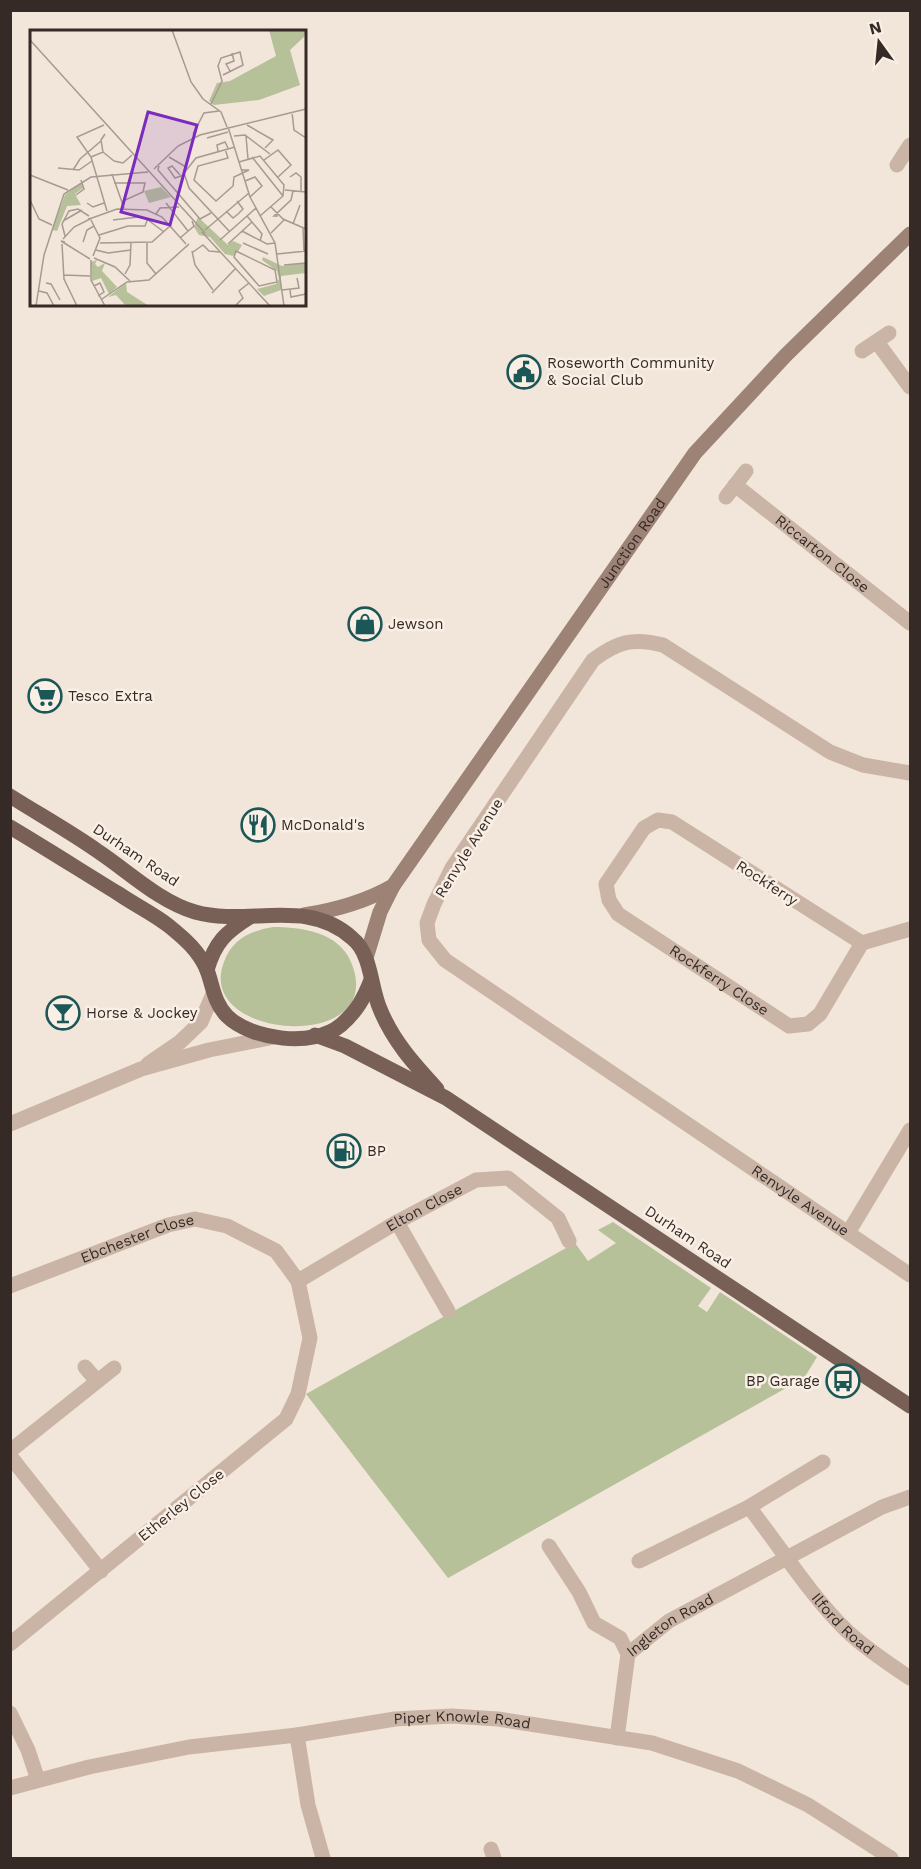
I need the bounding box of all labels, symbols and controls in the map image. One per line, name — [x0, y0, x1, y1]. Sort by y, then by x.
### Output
north arrow — [849, 12, 909, 72]
text: N — [867, 17, 883, 39]
inset map — [30, 30, 306, 306]
public building icon: Roseworth Community & Social Club — [506, 354, 542, 390]
place label: Roseworth Community & Social Club — [547, 354, 714, 389]
street label: Junction Road — [594, 495, 670, 592]
street label: Riccarton Close — [771, 511, 873, 596]
shop icon: Jewson — [347, 606, 383, 642]
place label: Jewson — [388, 615, 443, 633]
supermarket icon: Tesco Extra — [27, 678, 63, 714]
place label: Tesco Extra — [68, 687, 153, 705]
street label: Renvyle Avenue — [431, 795, 507, 901]
restaurant icon: McDonald's — [240, 807, 276, 843]
place label: McDonald's — [281, 816, 365, 834]
street label: Durham Road — [90, 820, 182, 890]
street label: Rockferry — [733, 856, 801, 910]
street label: Rockferry Close — [666, 941, 772, 1019]
bar icon: Horse & Jockey — [45, 995, 81, 1031]
place label: Horse & Jockey — [86, 1004, 198, 1022]
fuel station icon: BP — [326, 1133, 362, 1169]
place label: BP — [367, 1142, 386, 1160]
street label: Renvyle Avenue — [748, 1161, 852, 1240]
street label: Elton Close — [383, 1180, 465, 1236]
street label: Durham Road — [642, 1202, 734, 1272]
street label: Ebchester Close — [78, 1210, 196, 1267]
bus stop icon: BP Garage — [825, 1363, 861, 1399]
place label: BP Garage — [746, 1372, 820, 1390]
street label: Etherley Close — [134, 1465, 228, 1545]
street label: Ilford Road — [808, 1589, 877, 1659]
street label: Ingleton Road — [623, 1590, 717, 1661]
street label: Piper Knowle Road — [393, 1707, 532, 1733]

